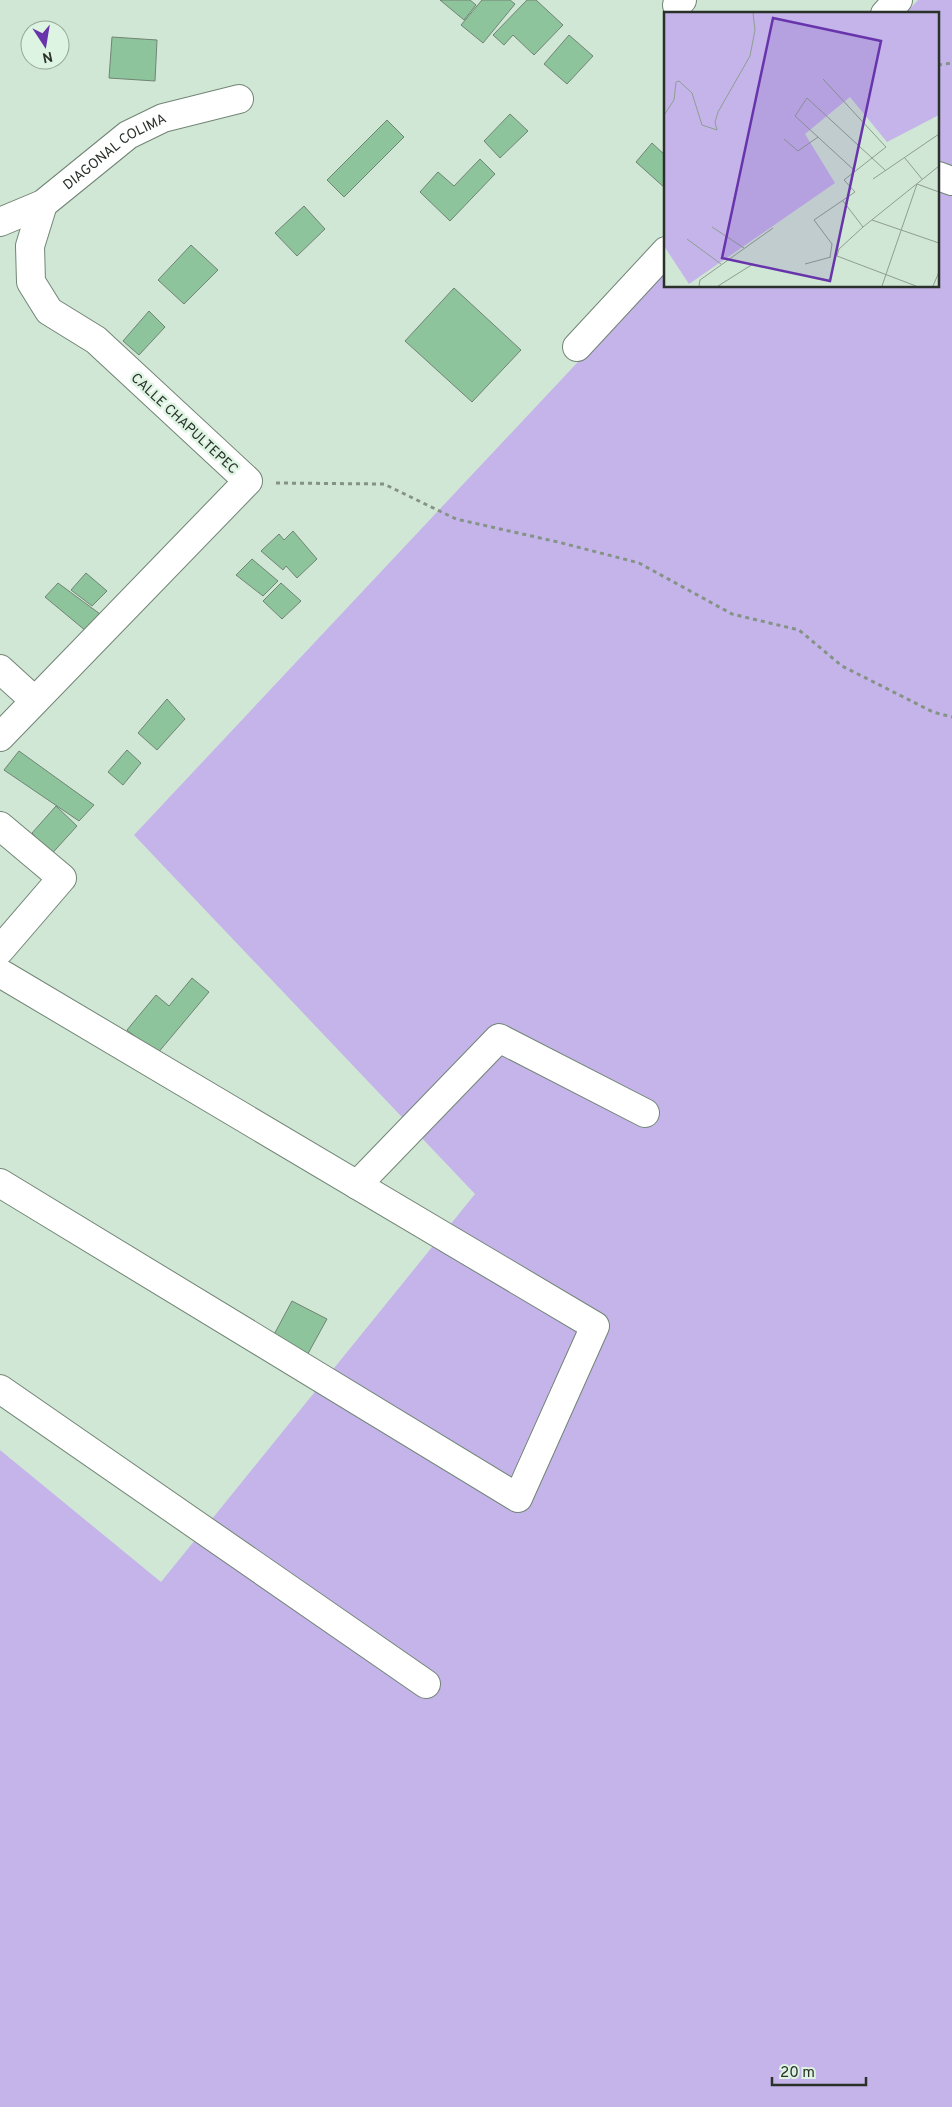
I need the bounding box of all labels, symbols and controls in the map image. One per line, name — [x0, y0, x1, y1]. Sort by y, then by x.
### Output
inset map — [664, 12, 940, 288]
north arrow — [20, 20, 70, 70]
text: N — [41, 47, 54, 66]
street label: DIAGONAL COLIMA — [60, 111, 170, 194]
street label: CALLE CHAPULTEPEC — [127, 370, 241, 478]
scale bar — [772, 2054, 866, 2086]
text: 20 m — [780, 2064, 815, 2083]

